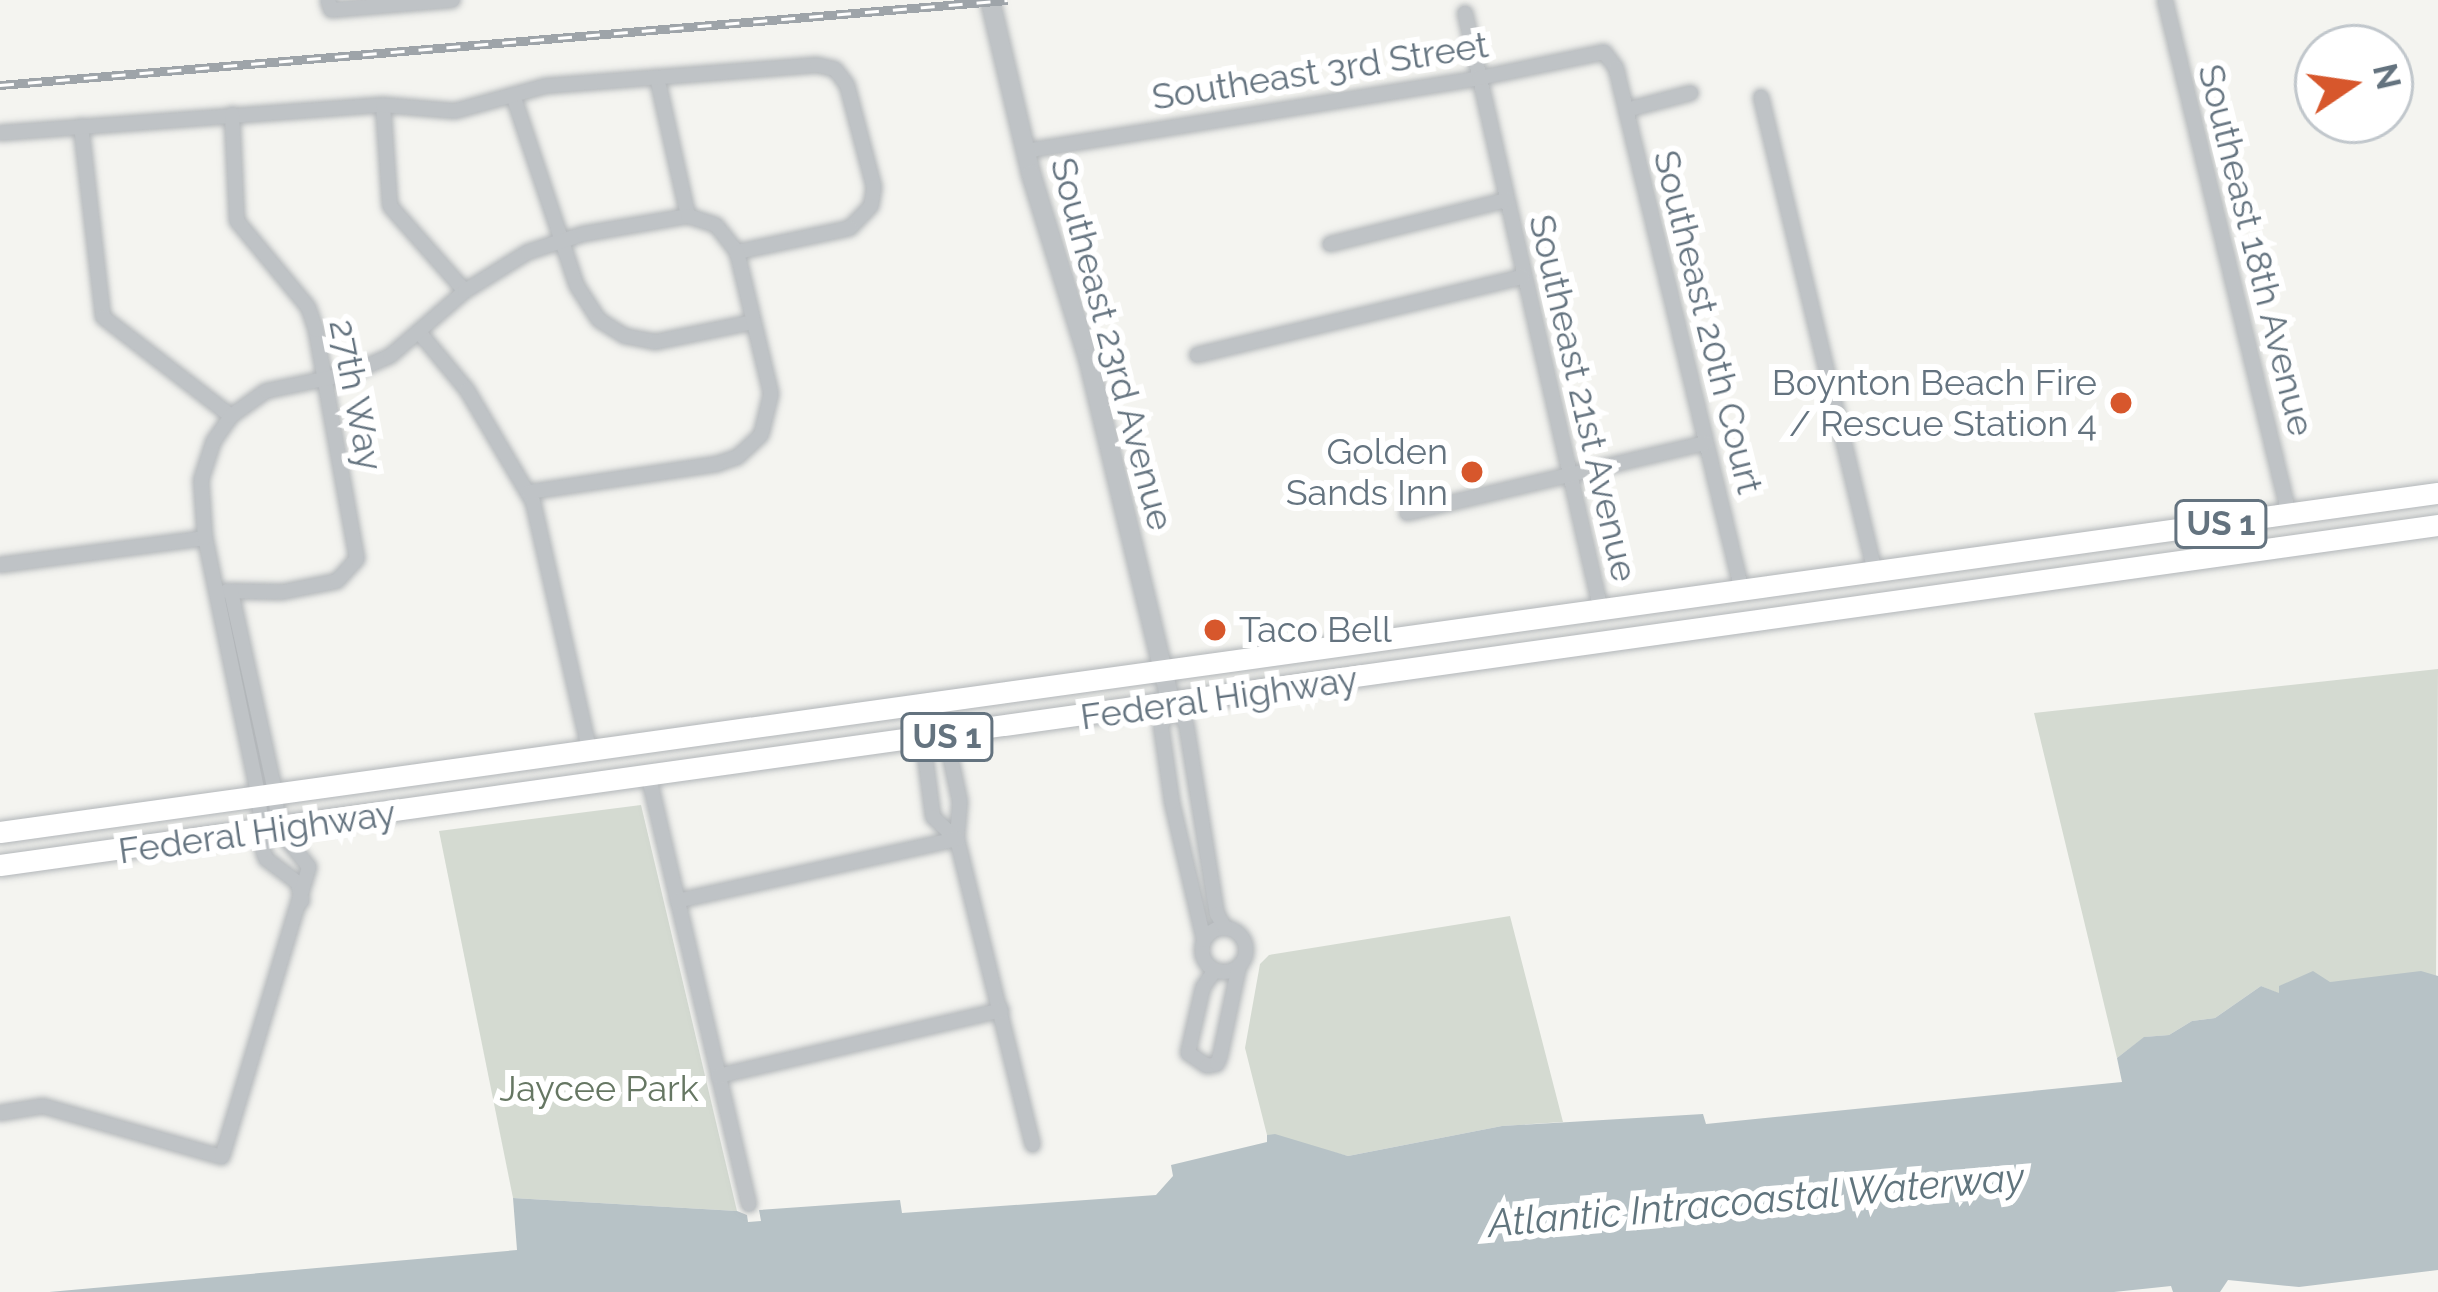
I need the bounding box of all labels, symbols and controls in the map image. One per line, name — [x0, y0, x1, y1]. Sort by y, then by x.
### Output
street label: Southeast 3rd Street — [1149, 23, 1491, 119]
north arrow — [2294, 24, 2414, 144]
street label: Southeast 18th Avenue — [2189, 59, 2323, 441]
text: N — [2365, 60, 2408, 93]
street label: Southeast 20th Court — [1644, 146, 1772, 498]
street label: Southeast 23rd Avenue — [1041, 152, 1183, 536]
street label: Southeast 21st Avenue — [1520, 210, 1646, 586]
street label: 27th Way — [320, 315, 392, 475]
place label: Boynton Beach Fire / Rescue Station 4 — [1772, 360, 2097, 445]
marker: Boynton Beach Fire / Rescue Station 4 — [2108, 390, 2134, 416]
place label: Golden Sands Inn — [1286, 429, 1448, 514]
marker: Golden Sands Inn — [1459, 459, 1485, 485]
road number: US 1 — [2173, 497, 2269, 551]
place label: Taco Bell — [1239, 608, 1392, 652]
marker: Taco Bell — [1202, 617, 1228, 643]
street label: Federal Highway — [1077, 657, 1361, 739]
road number: US 1 — [899, 710, 995, 764]
street label: Federal Highway — [115, 791, 399, 873]
park label: Jaycee Park — [499, 1067, 699, 1111]
water label: Atlantic Intracoastal Waterway — [1485, 1153, 2027, 1247]

